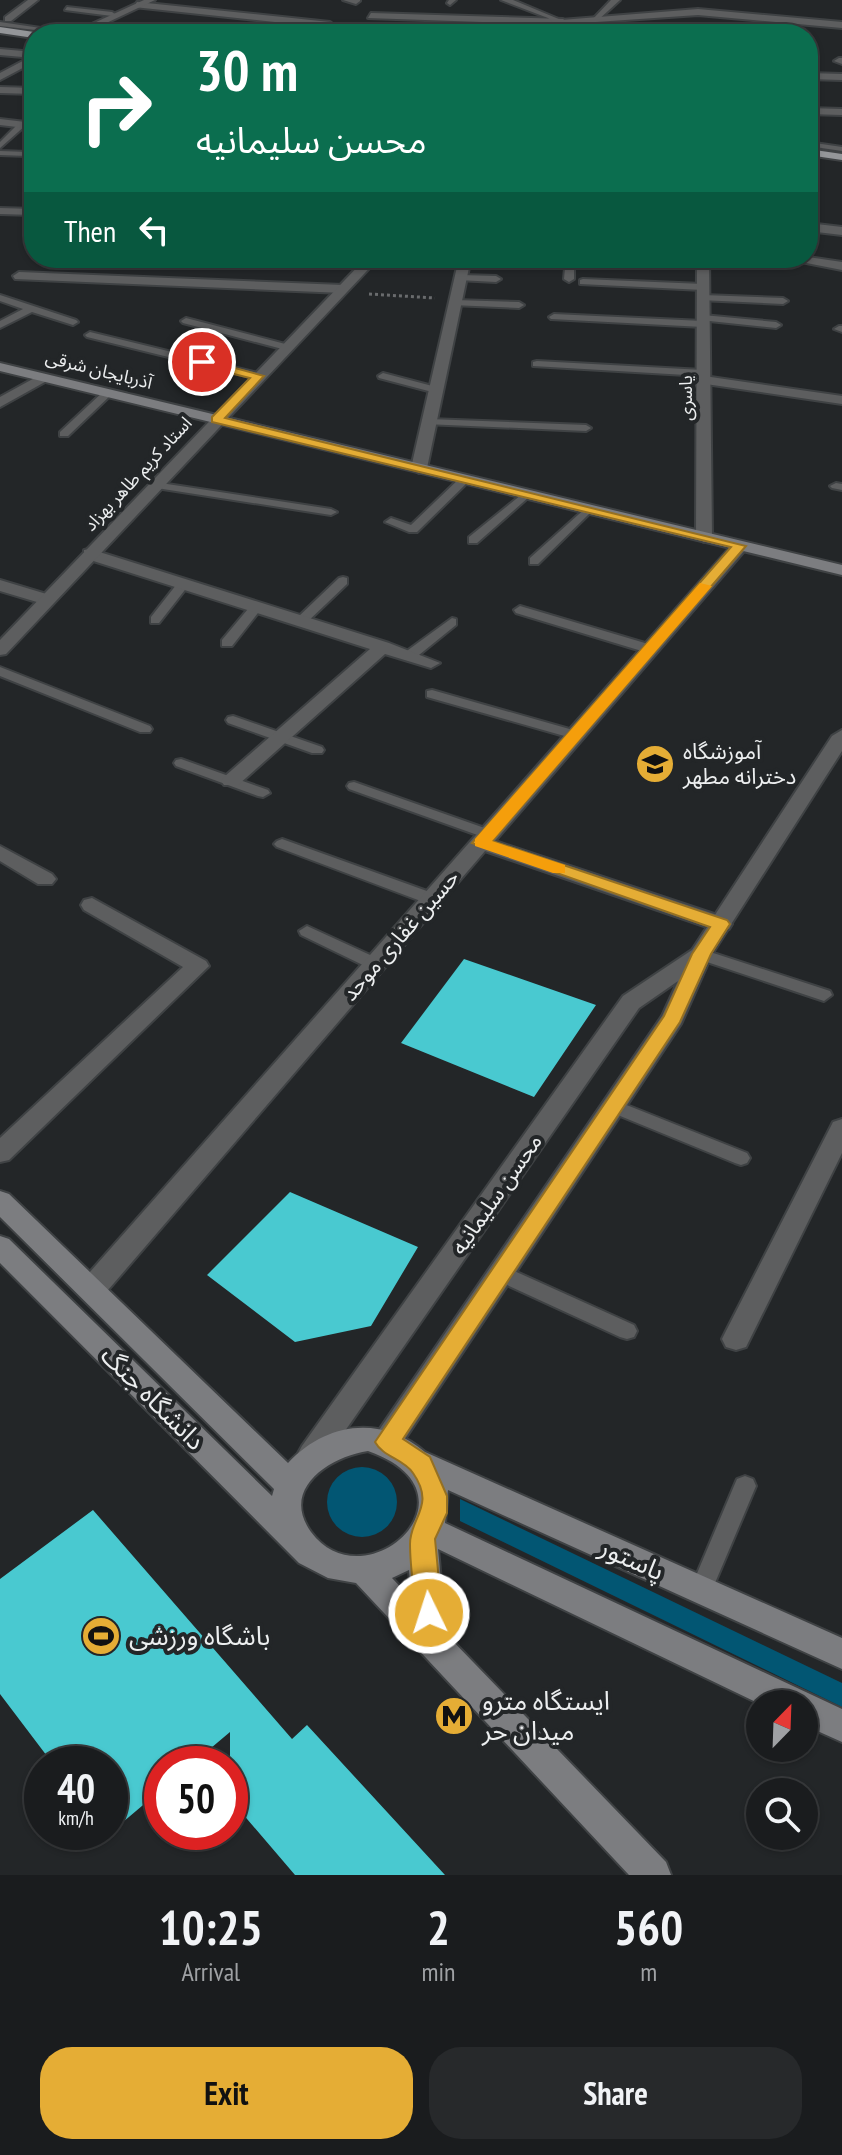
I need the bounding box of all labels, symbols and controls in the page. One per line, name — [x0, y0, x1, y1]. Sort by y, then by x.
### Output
text: 30 m — [196, 34, 298, 106]
icon: right — [64, 56, 168, 160]
text: محسن سلیمانیه — [196, 116, 427, 163]
icon: left — [132, 208, 176, 252]
text: Then — [64, 211, 116, 250]
pin — [168, 328, 236, 396]
icon: arrive — [180, 340, 224, 384]
street label: آذربایجان شرقی — [43, 345, 156, 394]
street label: یاسری — [674, 375, 697, 421]
street label: استاد کریم طاهر بهزاد — [79, 412, 198, 537]
place label: آموزشگاه دخترانه مطهر — [682, 737, 796, 790]
school or university icon: آموزشگاه دخترانه مطهر — [634, 743, 676, 785]
street label: حسین غفاری موحد — [335, 864, 465, 1006]
street label: محسن سلیمانیه — [444, 1128, 548, 1260]
street label: دانشگاه جنگ — [94, 1339, 212, 1457]
street label: پاستور — [593, 1529, 670, 1588]
position arrow — [387, 1571, 471, 1655]
sports icon: باشگاه ورزشی — [80, 1615, 122, 1657]
place label: باشگاه ورزشی — [129, 1619, 270, 1652]
place label: ایستگاه مترو میدان حر — [481, 1684, 610, 1747]
north arrow — [746, 1690, 818, 1762]
map controls — [746, 1690, 818, 1850]
metro station icon: ایستگاه مترو میدان حر — [433, 1695, 475, 1737]
speed limit sign: 50 — [144, 1746, 248, 1850]
text: 40 — [57, 1762, 95, 1814]
button: search — [746, 1778, 818, 1850]
text: km/h — [58, 1805, 94, 1831]
text: 10:25 — [159, 1896, 263, 1958]
text: 2 — [427, 1896, 450, 1958]
text: 560 — [614, 1896, 683, 1958]
text: Arrival — [181, 1955, 240, 1988]
text: min — [421, 1955, 455, 1988]
text: m — [640, 1955, 657, 1988]
button: Exit — [40, 2047, 413, 2139]
button: Share — [429, 2047, 802, 2139]

